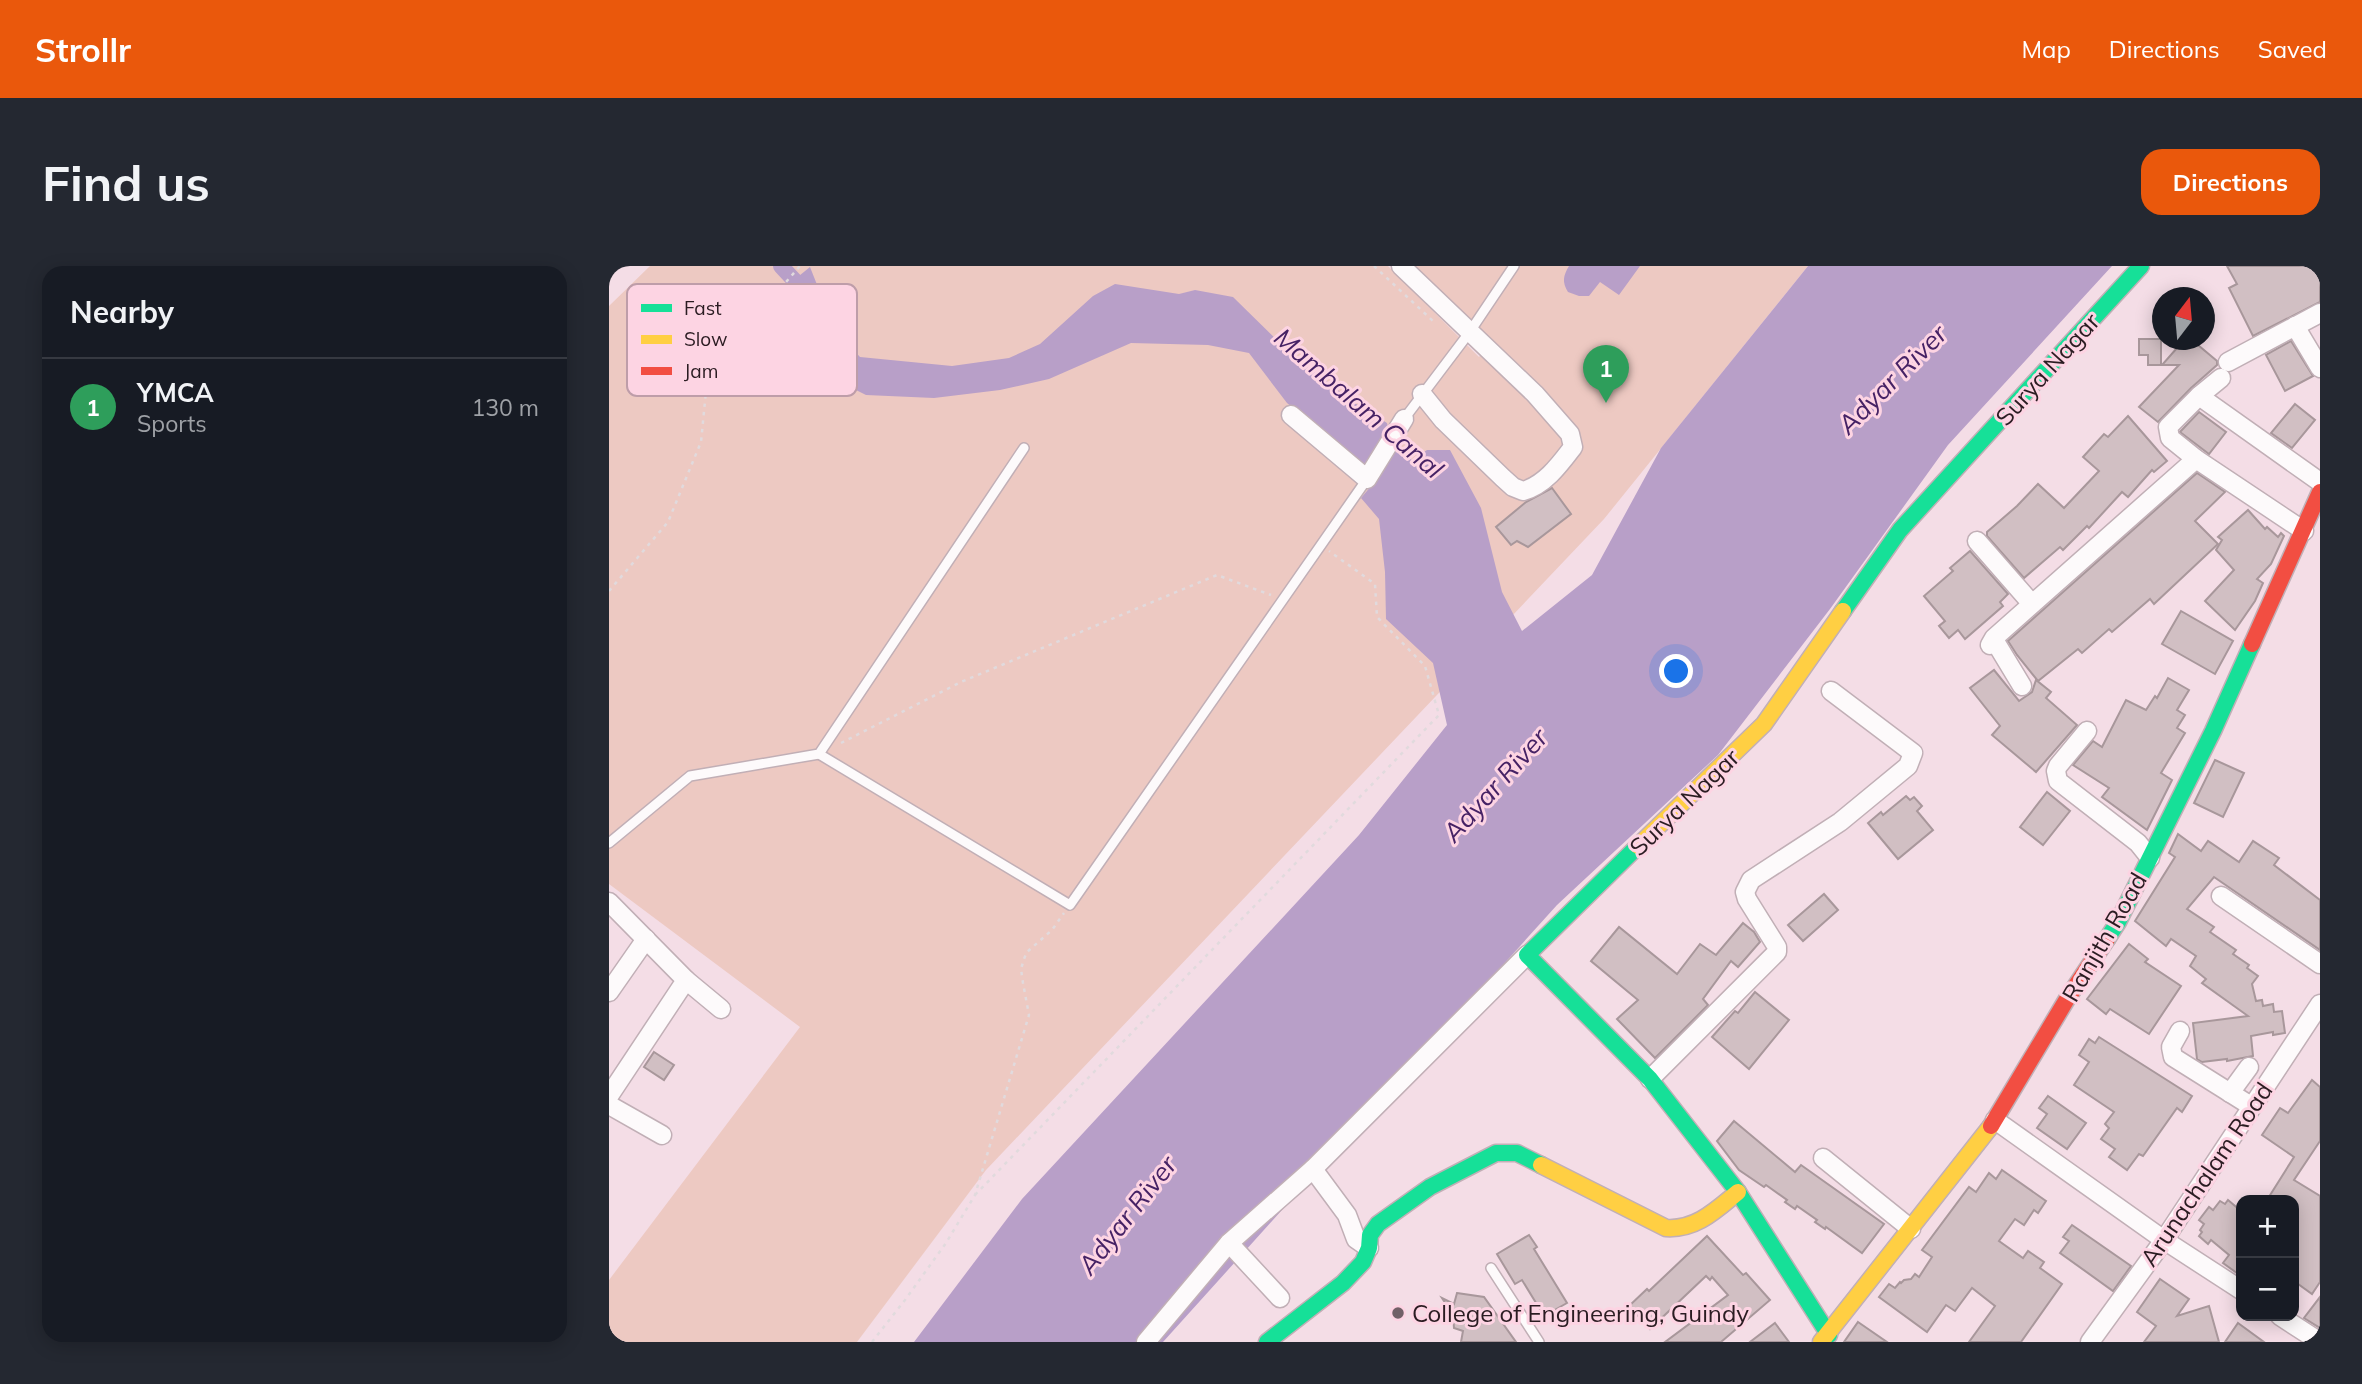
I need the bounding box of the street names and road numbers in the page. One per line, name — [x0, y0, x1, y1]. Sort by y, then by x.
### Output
street label: Surya Nagar — [1989, 306, 2106, 432]
street label: Surya Nagar — [1623, 742, 1745, 862]
street label: Ranjith Road — [2055, 867, 2153, 1007]
street label: Arunachalam Road — [2133, 1076, 2279, 1272]

